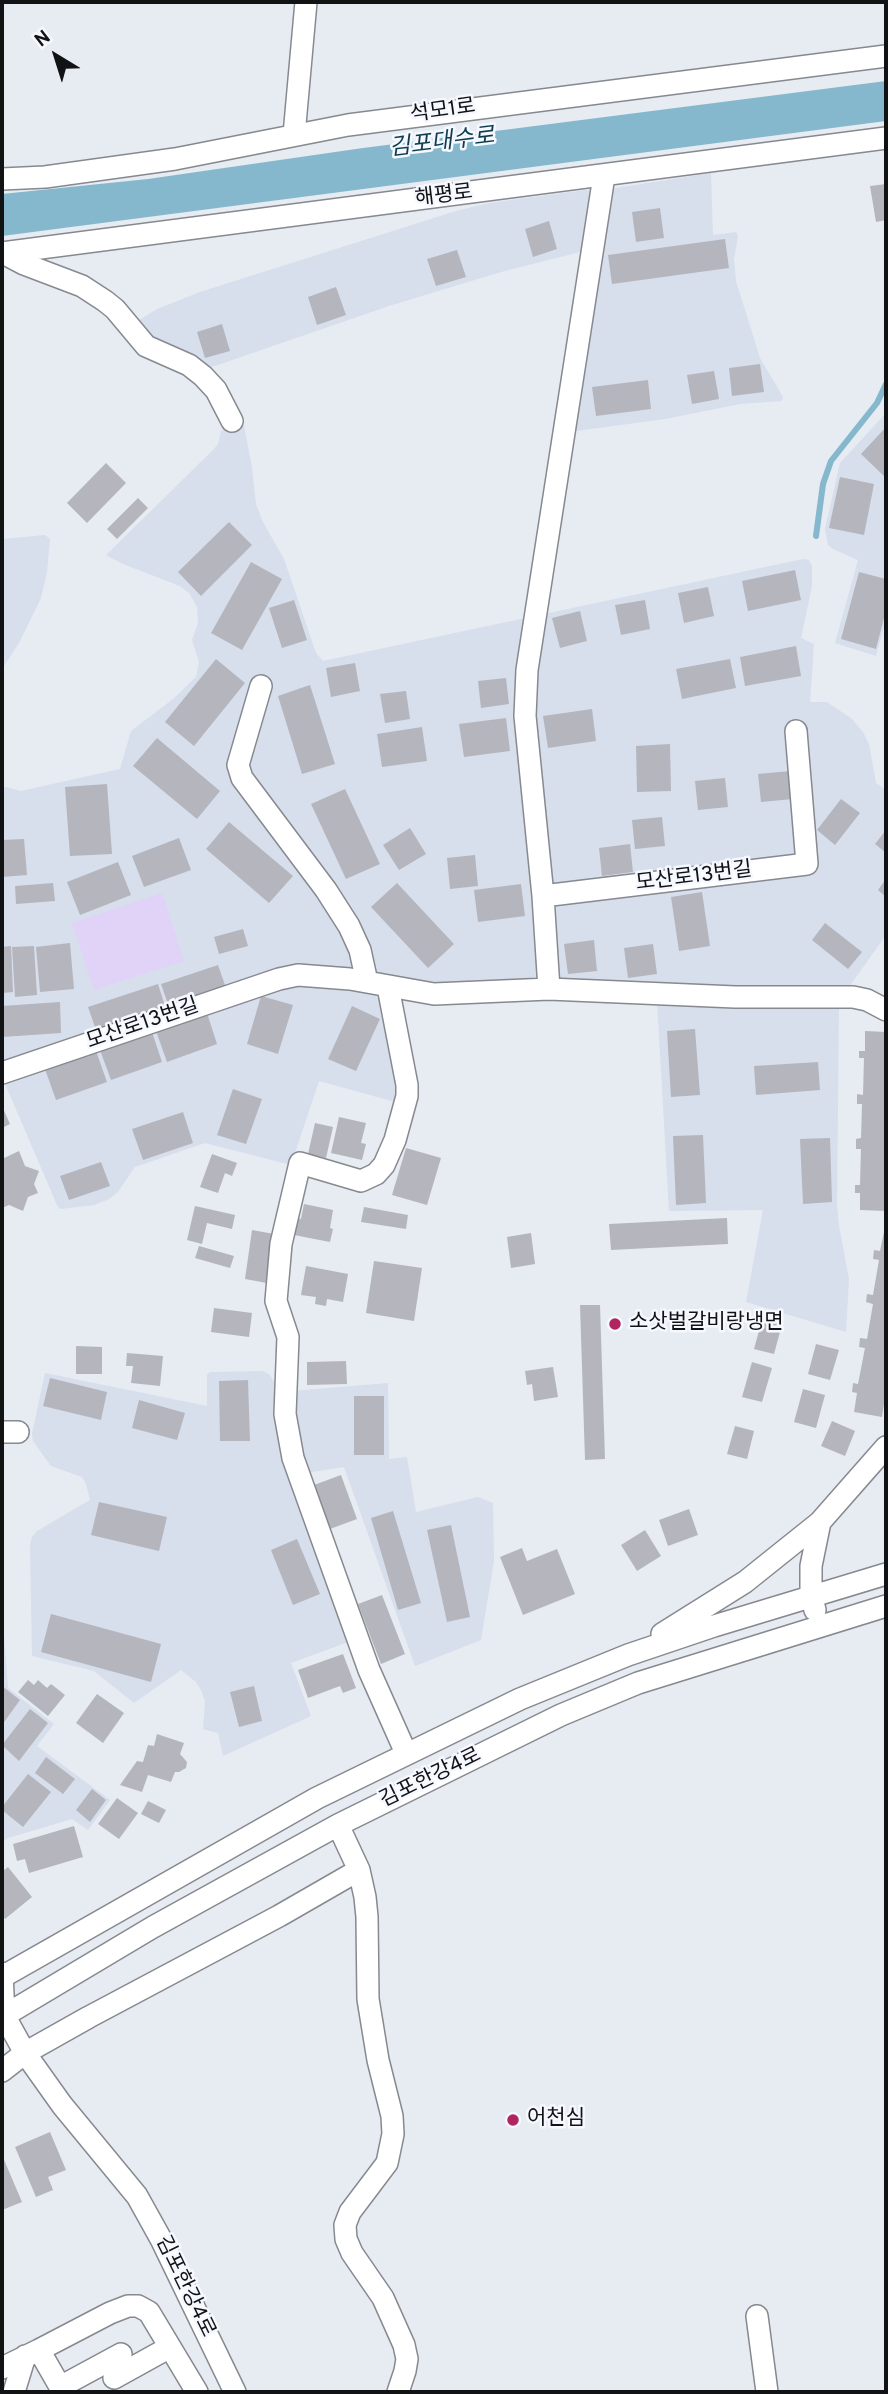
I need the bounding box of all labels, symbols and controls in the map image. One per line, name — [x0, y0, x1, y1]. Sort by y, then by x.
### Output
north arrow — [21, 21, 91, 91]
text: N — [30, 26, 56, 53]
street label: 석모1로 — [409, 95, 477, 129]
water label: 김포대수로 — [388, 124, 496, 164]
street label: 해평로 — [414, 181, 474, 213]
street label: 모산로13번길 — [634, 858, 754, 898]
street label: 모산로13번길 — [84, 994, 202, 1056]
place label: 소삿벌갈비랑냉면 — [629, 1311, 784, 1337]
marker: 소삿벌갈비랑냉면 — [607, 1316, 623, 1332]
street label: 김포한강4로 — [376, 1744, 486, 1814]
place label: 어천심 — [527, 2107, 585, 2133]
marker: 어천심 — [505, 2112, 521, 2128]
street label: 김포한강4로 — [149, 2232, 219, 2342]

